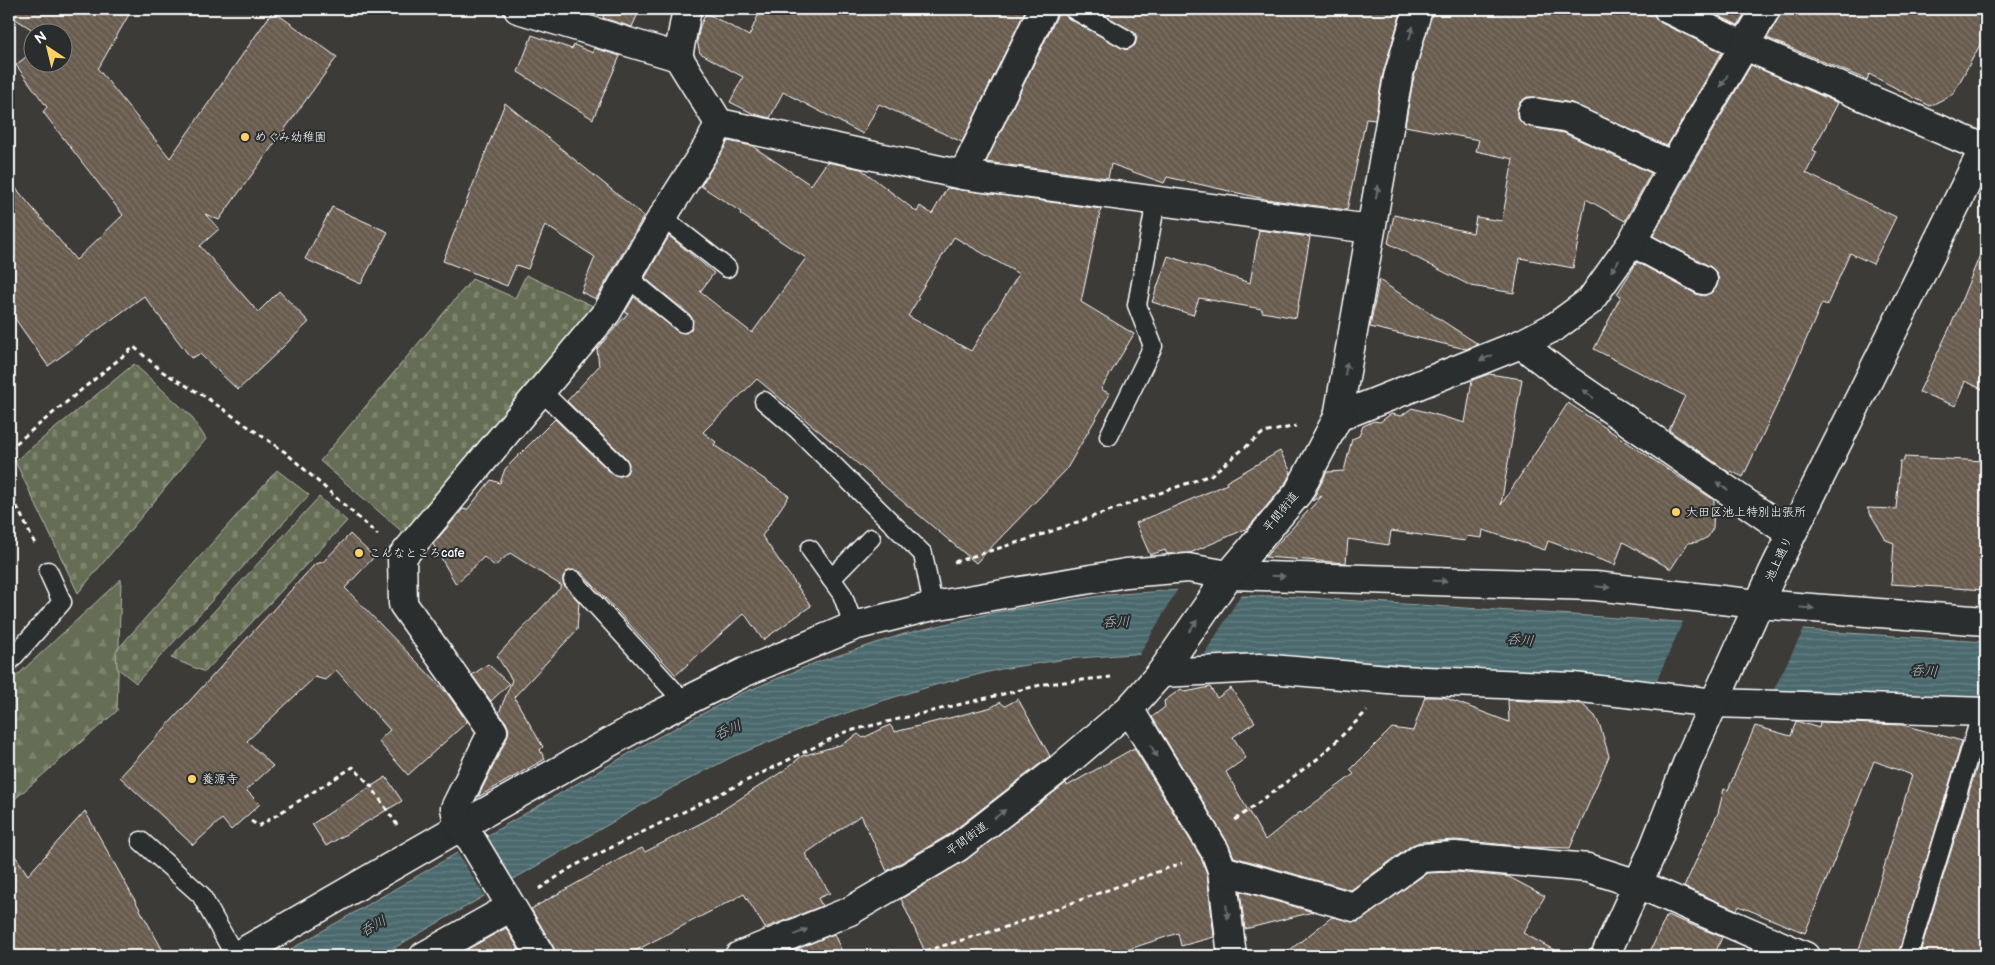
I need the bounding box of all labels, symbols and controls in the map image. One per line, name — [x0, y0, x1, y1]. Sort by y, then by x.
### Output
north arrow — [22, 22, 72, 72]
one-way arrow — [1408, 25, 1416, 40]
text: N — [32, 28, 50, 48]
one-way arrow — [1719, 75, 1728, 88]
place label: めぐみ幼稚園 — [255, 130, 327, 145]
marker: めぐみ幼稚園 — [239, 131, 251, 143]
one-way arrow — [1374, 183, 1382, 199]
one-way arrow — [1610, 259, 1620, 273]
one-way arrow — [1478, 355, 1493, 362]
one-way arrow — [1342, 361, 1350, 377]
one-way arrow — [1582, 389, 1595, 399]
one-way arrow — [1715, 481, 1729, 491]
street label: 平間街道 — [1260, 489, 1302, 535]
place label: 大田区池上特別出張所 — [1686, 505, 1806, 520]
marker: 大田区池上特別出張所 — [1670, 506, 1682, 518]
street label: 池上通り — [1762, 534, 1796, 584]
place label: こんなところcafe — [369, 546, 465, 561]
marker: こんなところcafe — [353, 547, 365, 559]
one-way arrow — [1270, 573, 1286, 581]
one-way arrow — [1433, 577, 1449, 585]
one-way arrow — [1595, 583, 1611, 591]
one-way arrow — [1799, 604, 1815, 612]
water label: 呑川 — [1102, 613, 1130, 631]
one-way arrow — [1188, 619, 1198, 633]
water label: 呑川 — [1505, 630, 1535, 650]
water label: 呑川 — [1910, 662, 1938, 680]
water label: 呑川 — [712, 717, 744, 743]
one-way arrow — [1150, 744, 1159, 757]
place label: 養源寺 — [202, 772, 238, 787]
marker: 養源寺 — [186, 773, 198, 785]
one-way arrow — [993, 809, 1006, 820]
street label: 平間街道 — [943, 819, 991, 859]
one-way arrow — [1223, 904, 1231, 920]
water label: 呑川 — [357, 912, 389, 940]
one-way arrow — [794, 927, 808, 935]

